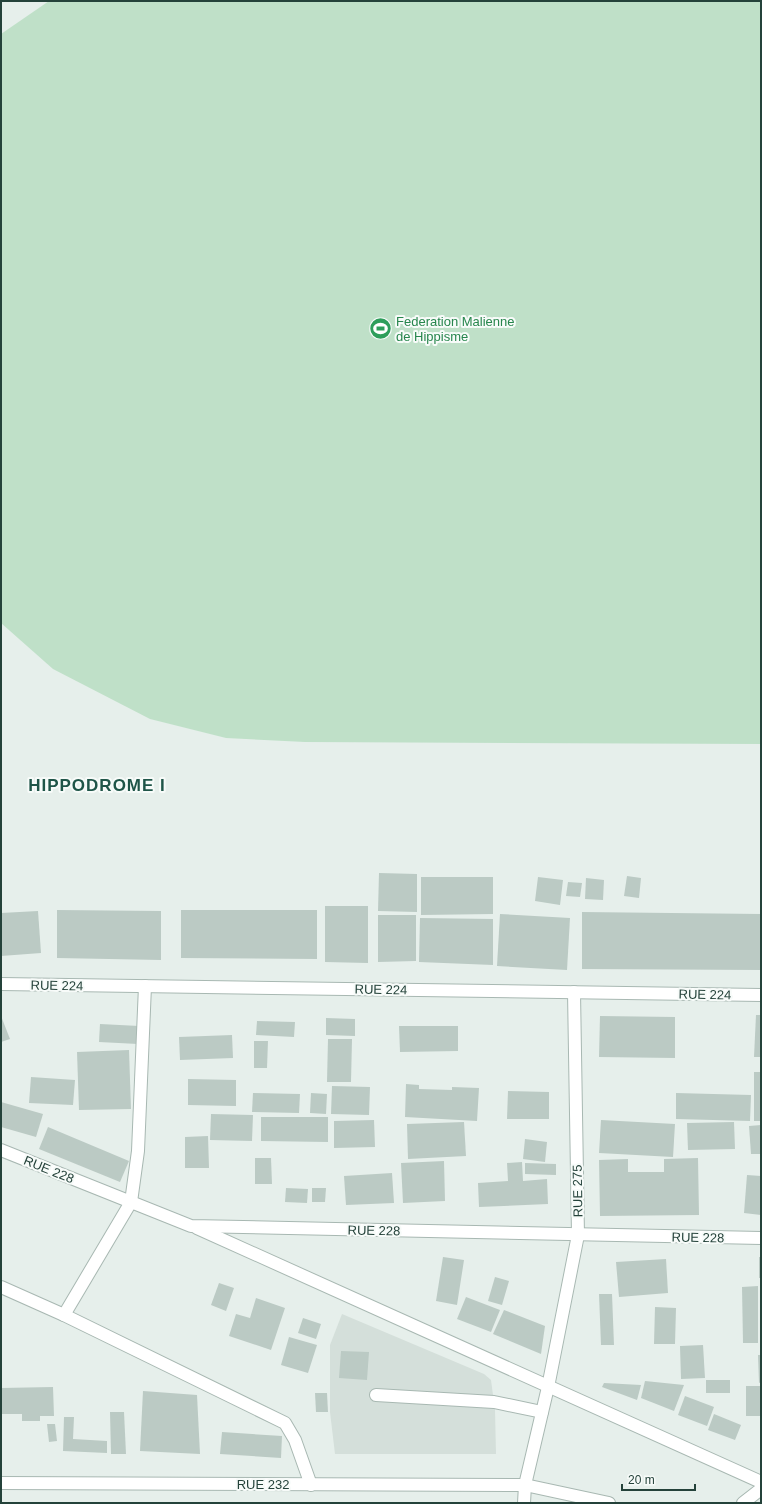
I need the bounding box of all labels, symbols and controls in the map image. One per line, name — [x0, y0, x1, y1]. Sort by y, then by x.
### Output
place label: Federation Malienne de Hippisme — [396, 314, 515, 344]
sports icon: Federation Malienne de Hippisme — [368, 315, 394, 341]
district label: HIPPODROME I — [28, 776, 166, 795]
street label: RUE 224 — [30, 978, 83, 993]
street label: RUE 224 — [354, 982, 407, 997]
street label: RUE 224 — [678, 987, 731, 1002]
street label: RUE 228 — [22, 1153, 76, 1186]
street label: RUE 275 — [570, 1164, 585, 1217]
street label: RUE 228 — [347, 1223, 400, 1238]
street label: RUE 228 — [671, 1230, 724, 1245]
scale bar — [622, 1466, 695, 1492]
text: 20 m — [628, 1473, 655, 1487]
street label: RUE 232 — [237, 1477, 289, 1492]

